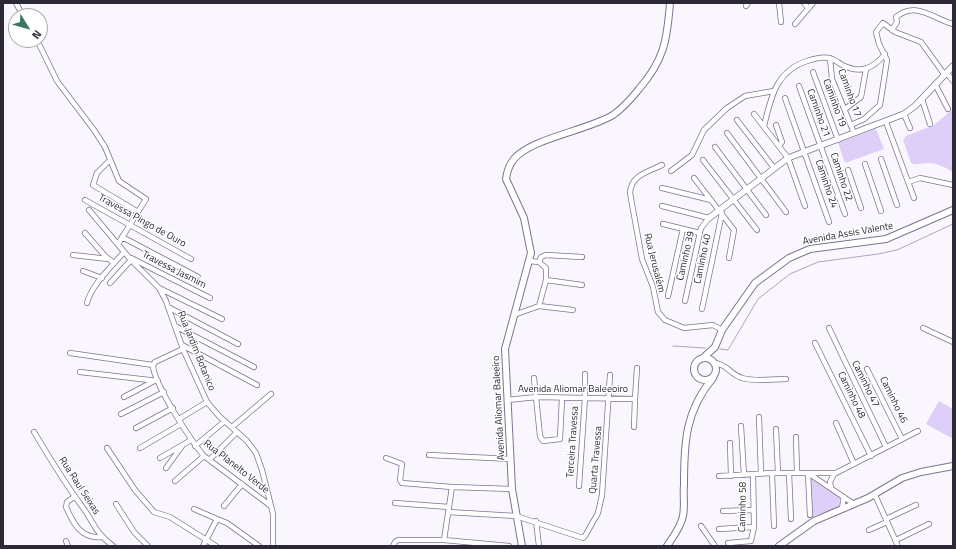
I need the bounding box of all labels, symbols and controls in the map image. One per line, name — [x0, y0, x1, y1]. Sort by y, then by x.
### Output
north arrow — [8, 8, 48, 48]
text: N — [28, 27, 45, 42]
street label: Caminho 17 — [835, 67, 863, 119]
street label: Caminho 19 — [820, 77, 848, 129]
street label: Caminho 21 — [804, 87, 832, 139]
street label: Caminho 22 — [827, 151, 855, 203]
street label: Caminho 24 — [812, 158, 840, 210]
street label: Travessa Pingo de Ouro — [96, 192, 188, 250]
street label: Avenida Assis Valente — [802, 220, 894, 248]
street label: Caminho 39 — [674, 230, 698, 282]
street label: Rua Jerusalém — [641, 232, 667, 294]
street label: Caminho 40 — [692, 233, 714, 285]
street label: Travessa Jasmim — [140, 249, 208, 291]
street label: Rua Jardim Botanico — [175, 309, 217, 393]
street label: Avenida Aliomar Baleeiro — [490, 355, 508, 461]
street label: Caminho 47 — [849, 359, 881, 409]
street label: Caminho 48 — [835, 370, 867, 420]
street label: Caminho 46 — [877, 375, 909, 425]
street label: Avenida Aliomar Baleeoiro — [518, 384, 628, 396]
street label: Terceira Travessa — [565, 406, 581, 478]
street label: Quarta Travessa — [587, 426, 605, 494]
street label: Rua Planelto Verde — [201, 438, 271, 496]
street label: Rua Raul Seixas — [56, 455, 102, 517]
street label: Caminho 58 — [737, 482, 749, 532]

